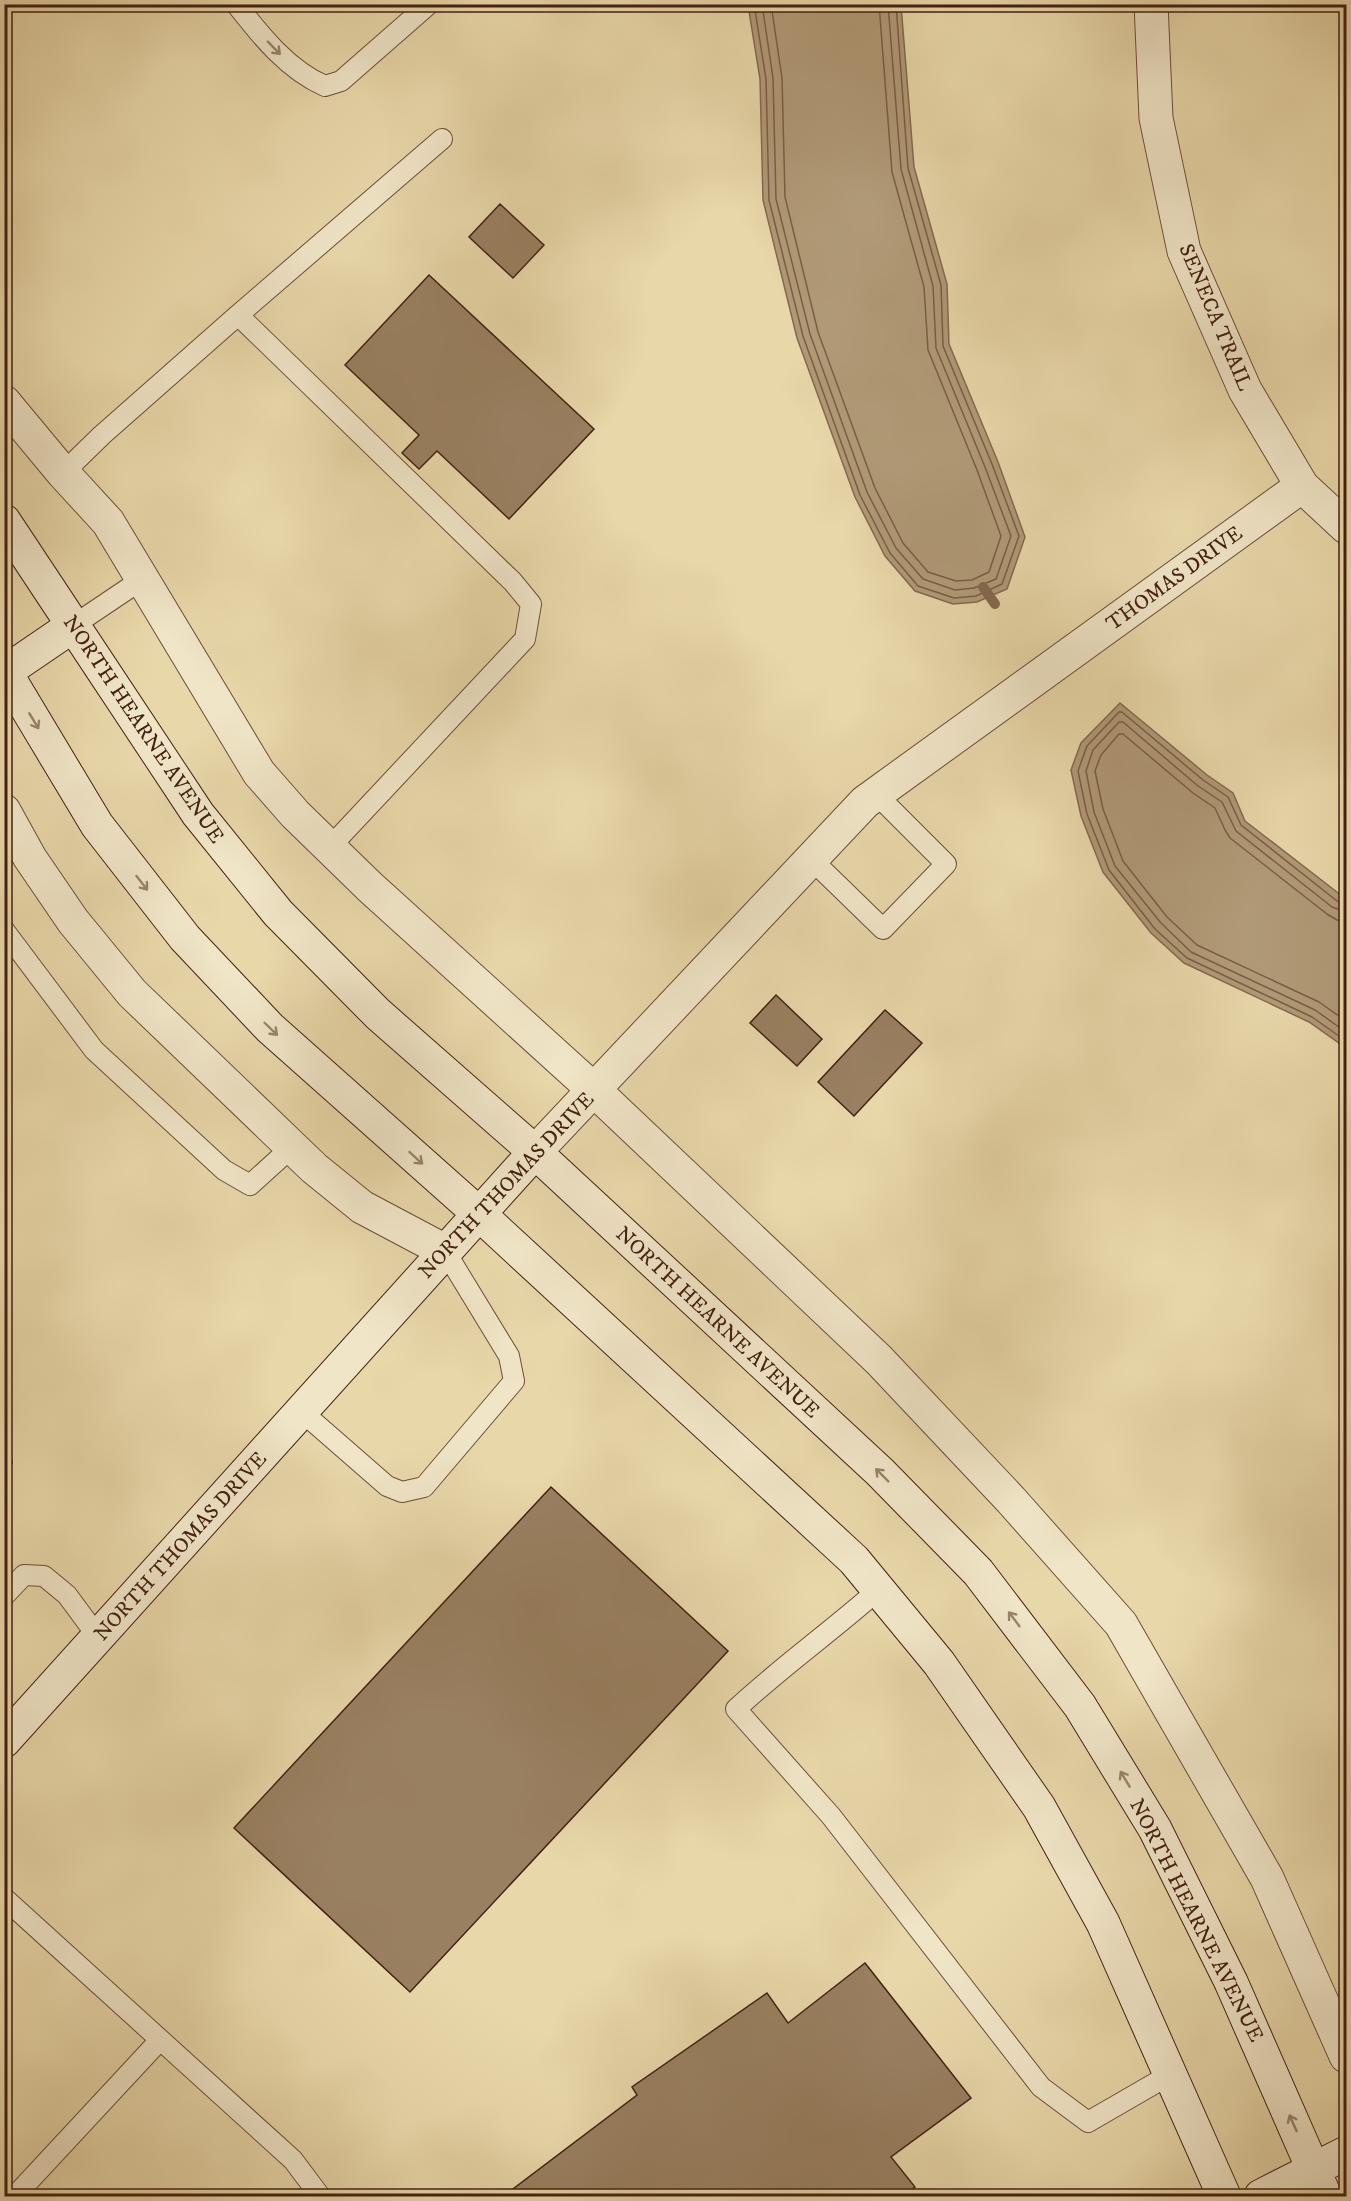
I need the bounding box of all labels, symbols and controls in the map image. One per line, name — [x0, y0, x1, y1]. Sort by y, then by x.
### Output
one-way arrow — [267, 41, 282, 56]
street label: SENECA TRAIL — [1172, 240, 1258, 395]
street label: THOMAS DRIVE — [1101, 521, 1248, 637]
street label: NORTH HEARNE AVENUE — [57, 611, 229, 849]
one-way arrow — [29, 712, 41, 729]
one-way arrow — [135, 875, 148, 891]
one-way arrow — [264, 1021, 279, 1036]
street label: NORTH THOMAS DRIVE — [413, 1087, 600, 1284]
one-way arrow — [408, 1151, 424, 1165]
street label: NORTH HEARNE AVENUE — [610, 1221, 825, 1424]
street label: NORTH THOMAS DRIVE — [89, 1446, 273, 1647]
one-way arrow — [875, 1468, 890, 1482]
one-way arrow — [1007, 1611, 1020, 1627]
one-way arrow — [1118, 1771, 1130, 1788]
street label: NORTH HEARNE AVENUE — [1123, 1795, 1269, 2047]
one-way arrow — [1287, 2115, 1299, 2133]

